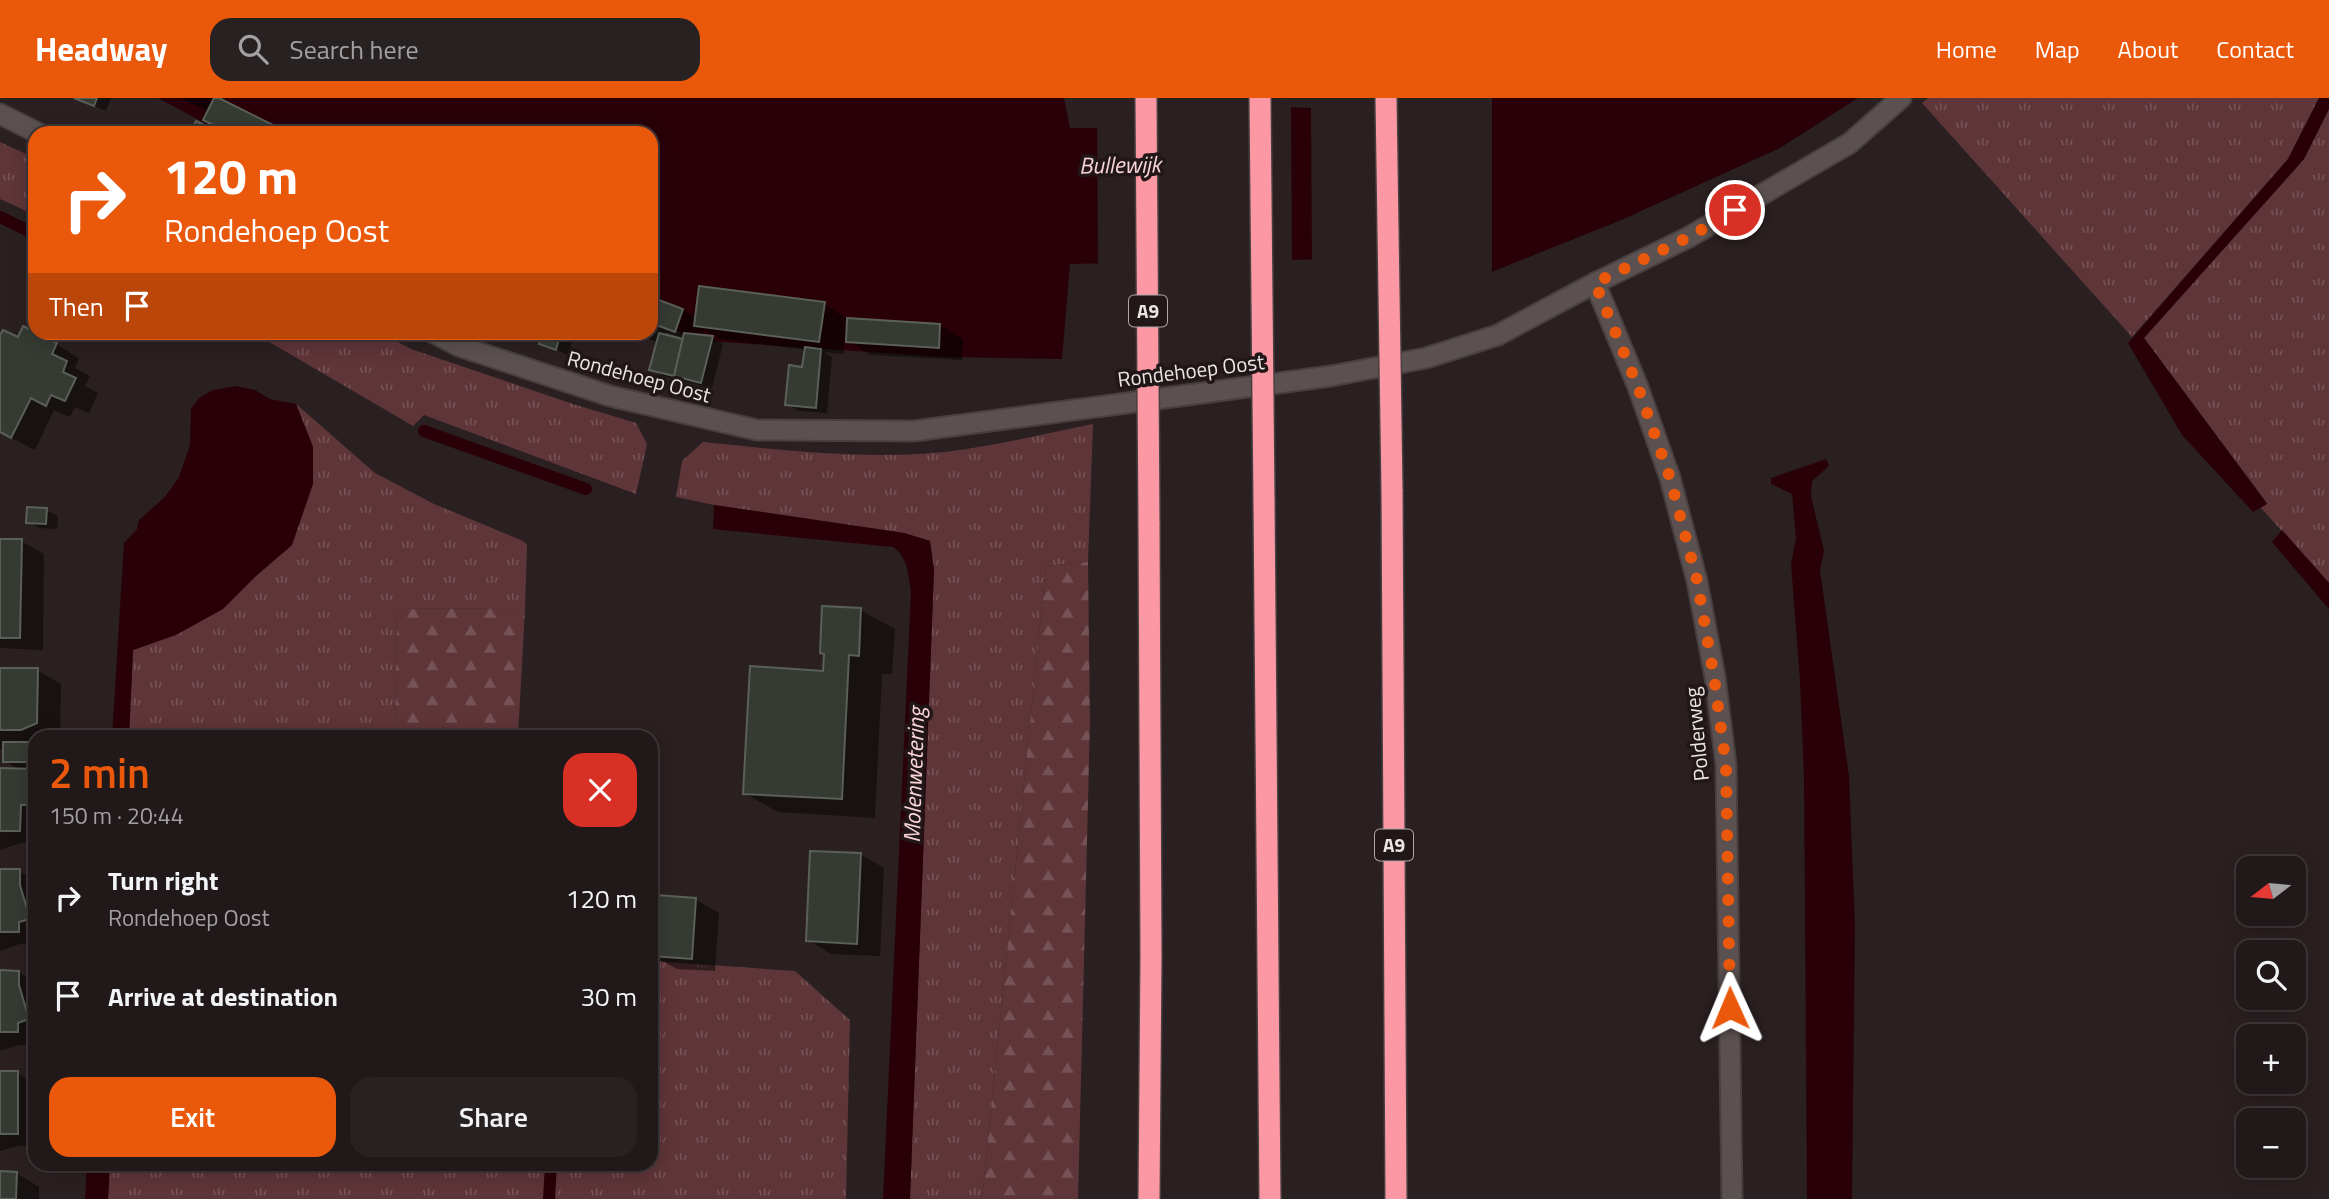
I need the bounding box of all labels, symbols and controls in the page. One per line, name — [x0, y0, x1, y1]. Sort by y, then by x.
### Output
search box — [210, 18, 700, 81]
text: Headway — [35, 24, 168, 74]
icon: search — [234, 30, 272, 68]
text: Search here — [290, 30, 419, 69]
text: Home — [1936, 31, 1997, 67]
text: Map — [2035, 31, 2080, 67]
text: About — [2118, 31, 2178, 67]
text: Contact — [2216, 31, 2294, 67]
text: 120 m — [164, 138, 298, 213]
water label: Bullewijk — [1079, 146, 1164, 183]
icon: right — [49, 154, 140, 245]
pin — [1705, 180, 1765, 240]
icon: arrive — [1716, 191, 1754, 229]
text: Rondehoep Oost — [164, 206, 389, 254]
text: Then — [49, 287, 104, 326]
icon: arrive — [118, 287, 156, 325]
road number: A9 — [1129, 295, 1167, 326]
street label: Rondehoep Oost — [564, 341, 715, 411]
street label: Rondehoep Oost — [1116, 345, 1267, 395]
street label: Polderweg — [1675, 685, 1717, 783]
water label: Molenwetering — [894, 704, 933, 843]
text: 2 min — [49, 740, 150, 804]
button: close — [563, 753, 637, 827]
text: 150 m · 20:44 — [49, 798, 184, 833]
road number: A9 — [1375, 830, 1413, 860]
north arrow — [2236, 856, 2306, 926]
map controls — [2236, 856, 2306, 1178]
text: Turn right — [108, 861, 219, 900]
icon: right — [49, 879, 87, 917]
text: 120 m — [566, 879, 637, 918]
text: Rondehoep Oost — [108, 900, 270, 935]
button: search — [2236, 940, 2306, 1010]
position arrow — [1693, 971, 1767, 1045]
icon: arrive — [49, 977, 87, 1015]
text: Arrive at destination — [108, 977, 338, 1016]
text: 30 m — [580, 977, 637, 1016]
button: + — [2236, 1024, 2306, 1094]
button: Exit — [49, 1077, 336, 1157]
button: Share — [350, 1077, 637, 1157]
button: − — [2236, 1108, 2306, 1178]

